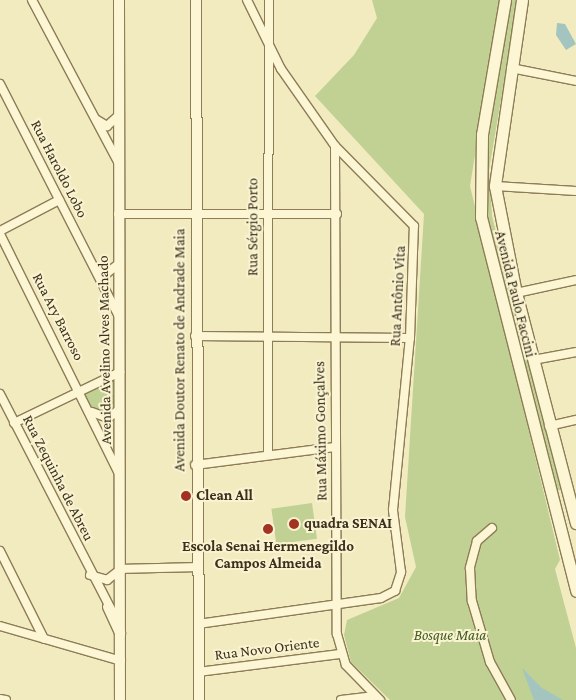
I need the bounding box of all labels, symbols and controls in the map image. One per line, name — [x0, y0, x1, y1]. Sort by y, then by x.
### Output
street label: Rua Haroldo Lobo — [27, 117, 91, 221]
street label: Rua Sérgio Porto — [244, 178, 262, 276]
street label: Avenida Doutor Renato de Andrade Maia — [171, 228, 189, 472]
street label: Avenida Paulo Faccini — [491, 229, 539, 359]
street label: Rua Antônio Vita — [386, 245, 410, 347]
street label: Avenida Avelino Alves Machado — [94, 255, 116, 445]
street label: Rua Ary Barroso — [28, 270, 88, 364]
street label: Rua Máximo Gonçalves — [311, 361, 331, 501]
street label: Rua Zequinha de Abreu — [19, 412, 97, 544]
place label: Clean All — [196, 487, 253, 505]
marker: Clean All — [180, 490, 192, 502]
place label: quadra SENAI — [304, 515, 392, 533]
marker: quadra SENAI — [288, 518, 300, 530]
marker: Escola Senai Hermenegildo Campos Almeida — [262, 523, 274, 535]
place label: Escola Senai Hermenegildo Campos Almeida — [182, 537, 354, 572]
park label: Bosque Maia — [414, 627, 486, 645]
street label: Rua Novo Oriente — [214, 634, 320, 664]

